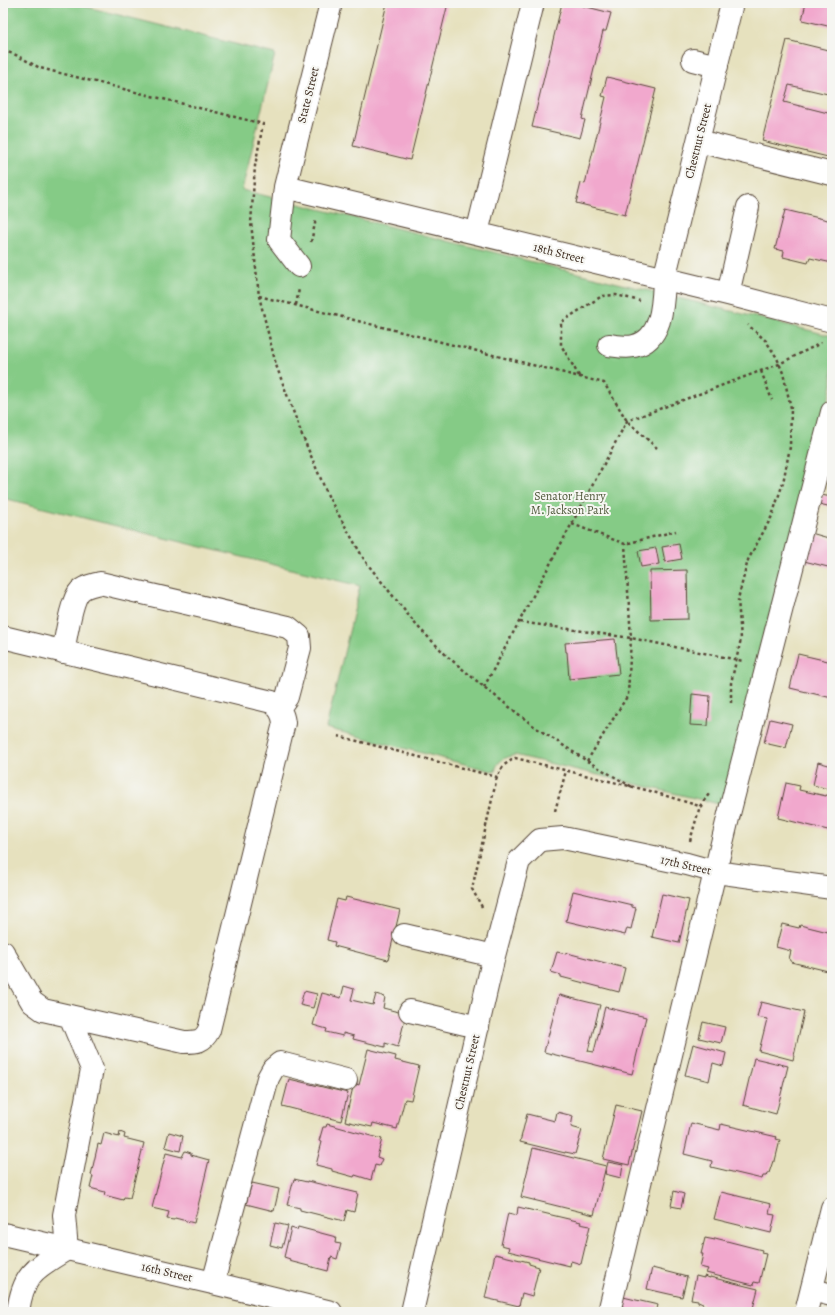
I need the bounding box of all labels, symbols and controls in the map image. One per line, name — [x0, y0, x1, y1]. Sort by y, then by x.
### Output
street label: State Street — [293, 65, 323, 125]
street label: Chestnut Street — [681, 102, 715, 180]
street label: 18th Street — [532, 239, 586, 267]
park label: Senator Henry M. Jackson Park — [531, 488, 609, 518]
street label: 17th Street — [659, 851, 713, 879]
street label: Chestnut Street — [451, 1033, 483, 1111]
street label: 16th Street — [140, 1258, 194, 1286]

